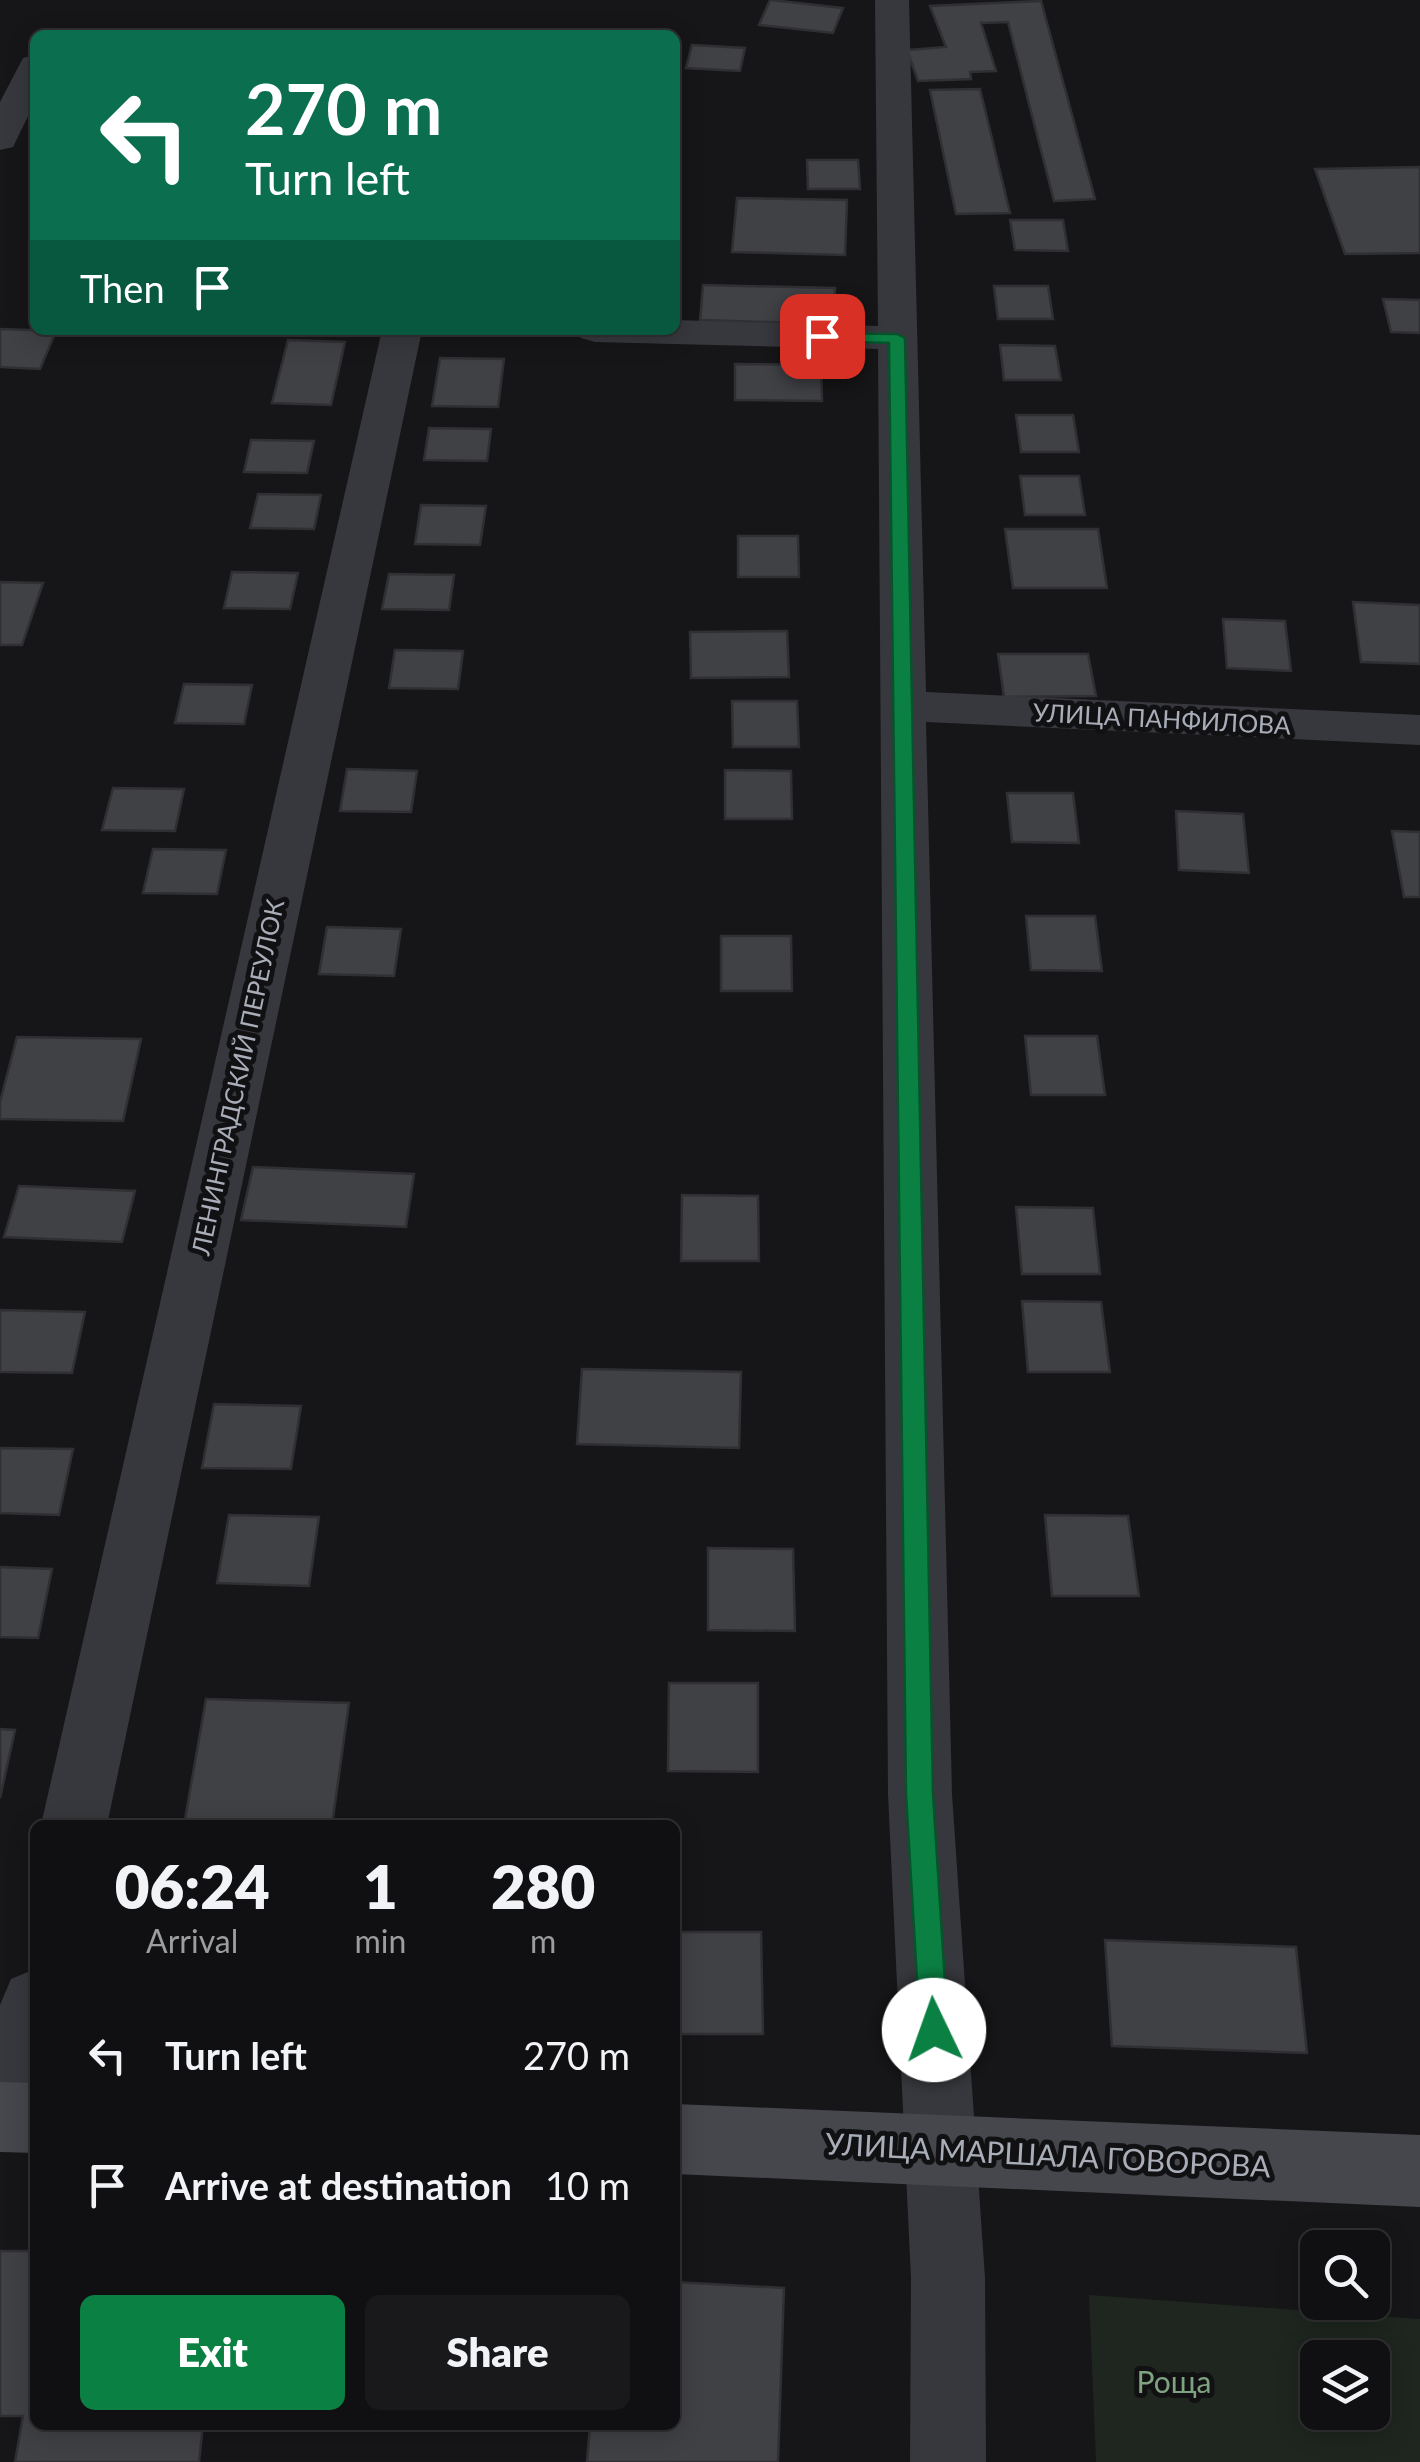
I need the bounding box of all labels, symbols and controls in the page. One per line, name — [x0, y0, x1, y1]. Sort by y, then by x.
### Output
text: 270 m — [245, 66, 442, 150]
icon: left — [80, 70, 210, 200]
text: Turn left — [245, 151, 410, 205]
icon: arrive — [185, 260, 240, 315]
text: Then — [80, 265, 165, 311]
pin — [780, 294, 865, 379]
icon: arrive — [795, 309, 850, 364]
street label: УЛИЦА ПАНФИЛОВА — [1032, 696, 1292, 740]
street label: ЛЕНИНГРАДСКИЙ ПЕРЕУЛОК — [184, 896, 289, 1259]
text: 06:24 — [115, 1850, 270, 1922]
text: 1 — [363, 1850, 398, 1922]
text: 280 — [491, 1850, 595, 1922]
text: Arrival — [146, 1921, 238, 1960]
text: min — [354, 1921, 406, 1960]
text: m — [530, 1921, 556, 1960]
position arrow — [882, 1978, 986, 2082]
icon: left — [80, 2028, 135, 2083]
text: Turn left — [165, 2032, 307, 2078]
text: 270 m — [523, 2032, 630, 2078]
street label: УЛИЦА МАРШАЛА ГОВОРОВА — [825, 2124, 1272, 2184]
icon: arrive — [80, 2158, 135, 2213]
text: Arrive at destination — [165, 2162, 512, 2208]
text: 10 m — [545, 2162, 630, 2208]
map controls — [1300, 2230, 1390, 2430]
button: search — [1300, 2230, 1390, 2320]
button: Exit — [80, 2295, 345, 2410]
button: Share — [365, 2295, 630, 2410]
button: layers — [1300, 2340, 1390, 2430]
park label: Роща — [1136, 2363, 1212, 2399]

